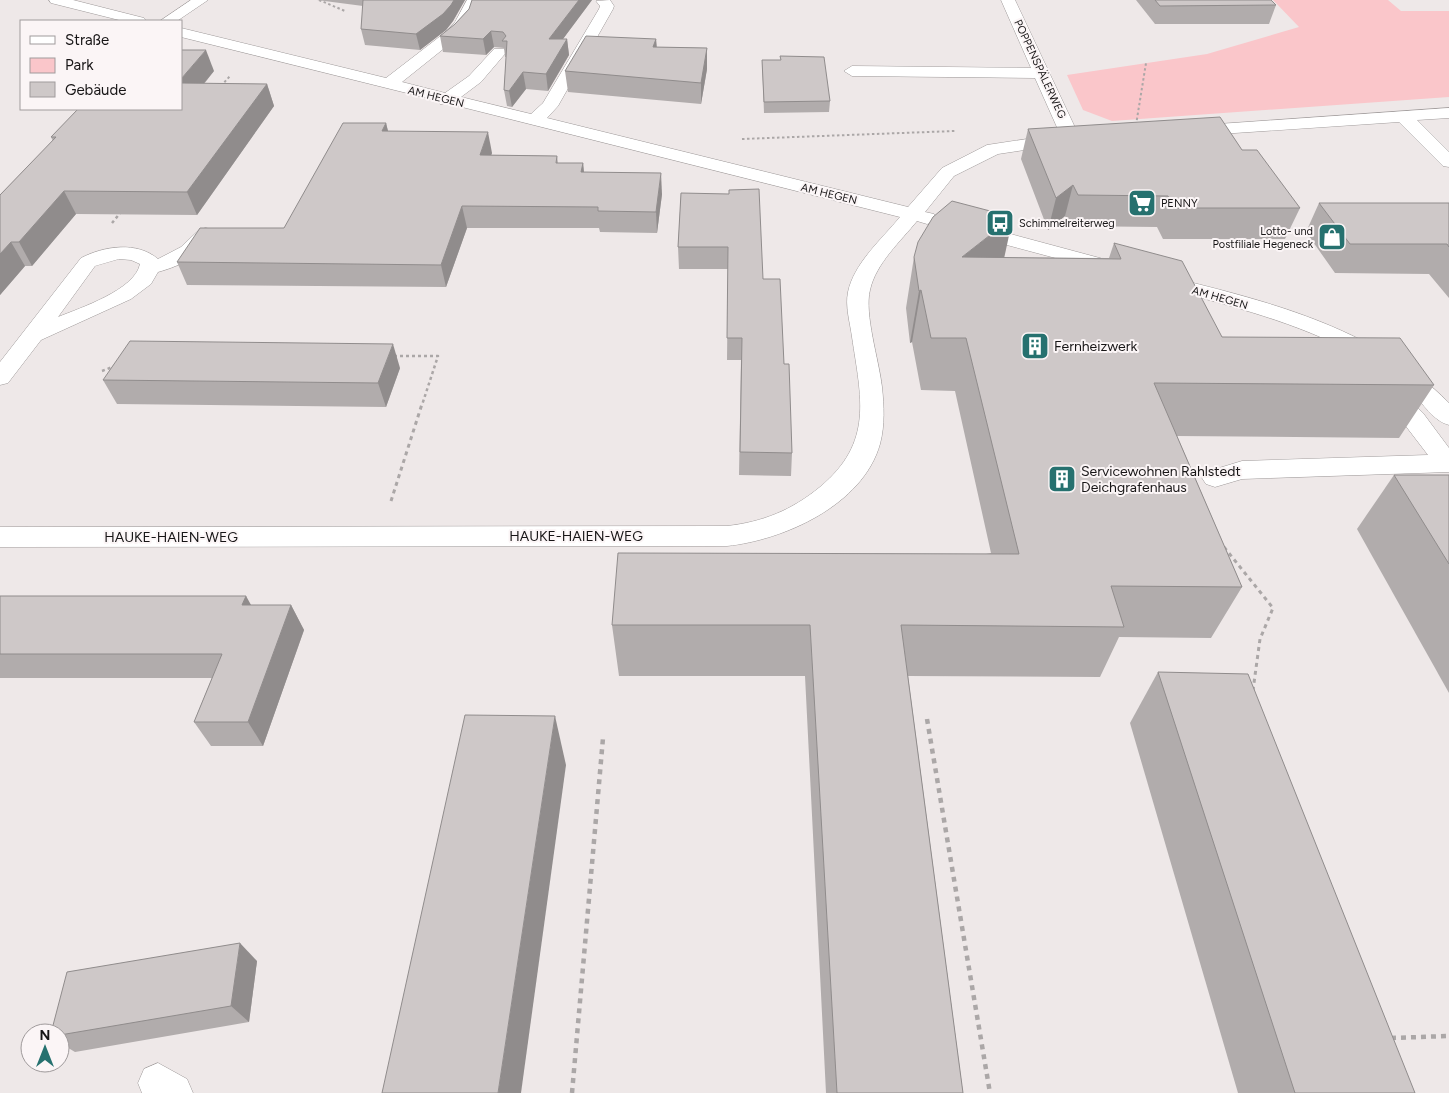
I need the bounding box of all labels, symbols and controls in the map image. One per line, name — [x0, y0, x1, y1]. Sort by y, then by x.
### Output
street label: POPPENSPÄLERWEG — [1011, 17, 1069, 121]
legend — [20, 20, 182, 110]
text: Straße — [65, 31, 109, 49]
text: Park — [65, 56, 94, 74]
text: Gebäude — [65, 81, 126, 99]
street label: AM HEGEN — [406, 84, 466, 110]
street label: AM HEGEN — [799, 181, 859, 207]
supermarket icon: PENNY — [1127, 188, 1157, 218]
place label: PENNY — [1161, 197, 1198, 210]
bus stop icon: Schimmelreiterweg — [985, 208, 1015, 238]
place label: Schimmelreiterweg — [1019, 217, 1115, 230]
shop icon: Lotto- und Postfiliale Hegeneck — [1317, 222, 1347, 252]
place label: Lotto- und Postfiliale Hegeneck — [1213, 225, 1314, 251]
street label: AM HEGEN — [1191, 284, 1249, 312]
building icon: Fernheizwerk — [1020, 331, 1050, 361]
place label: Fernheizwerk — [1054, 338, 1137, 355]
place label: Servicewohnen Rahlstedt Deichgrafenhaus — [1081, 463, 1241, 496]
building icon: Servicewohnen Rahlstedt Deichgrafenhaus — [1047, 464, 1077, 494]
street label: HAUKE-HAIEN-WEG — [509, 528, 643, 545]
street label: HAUKE-HAIEN-WEG — [104, 529, 238, 546]
north arrow — [20, 1023, 70, 1073]
text: N — [40, 1027, 50, 1044]

